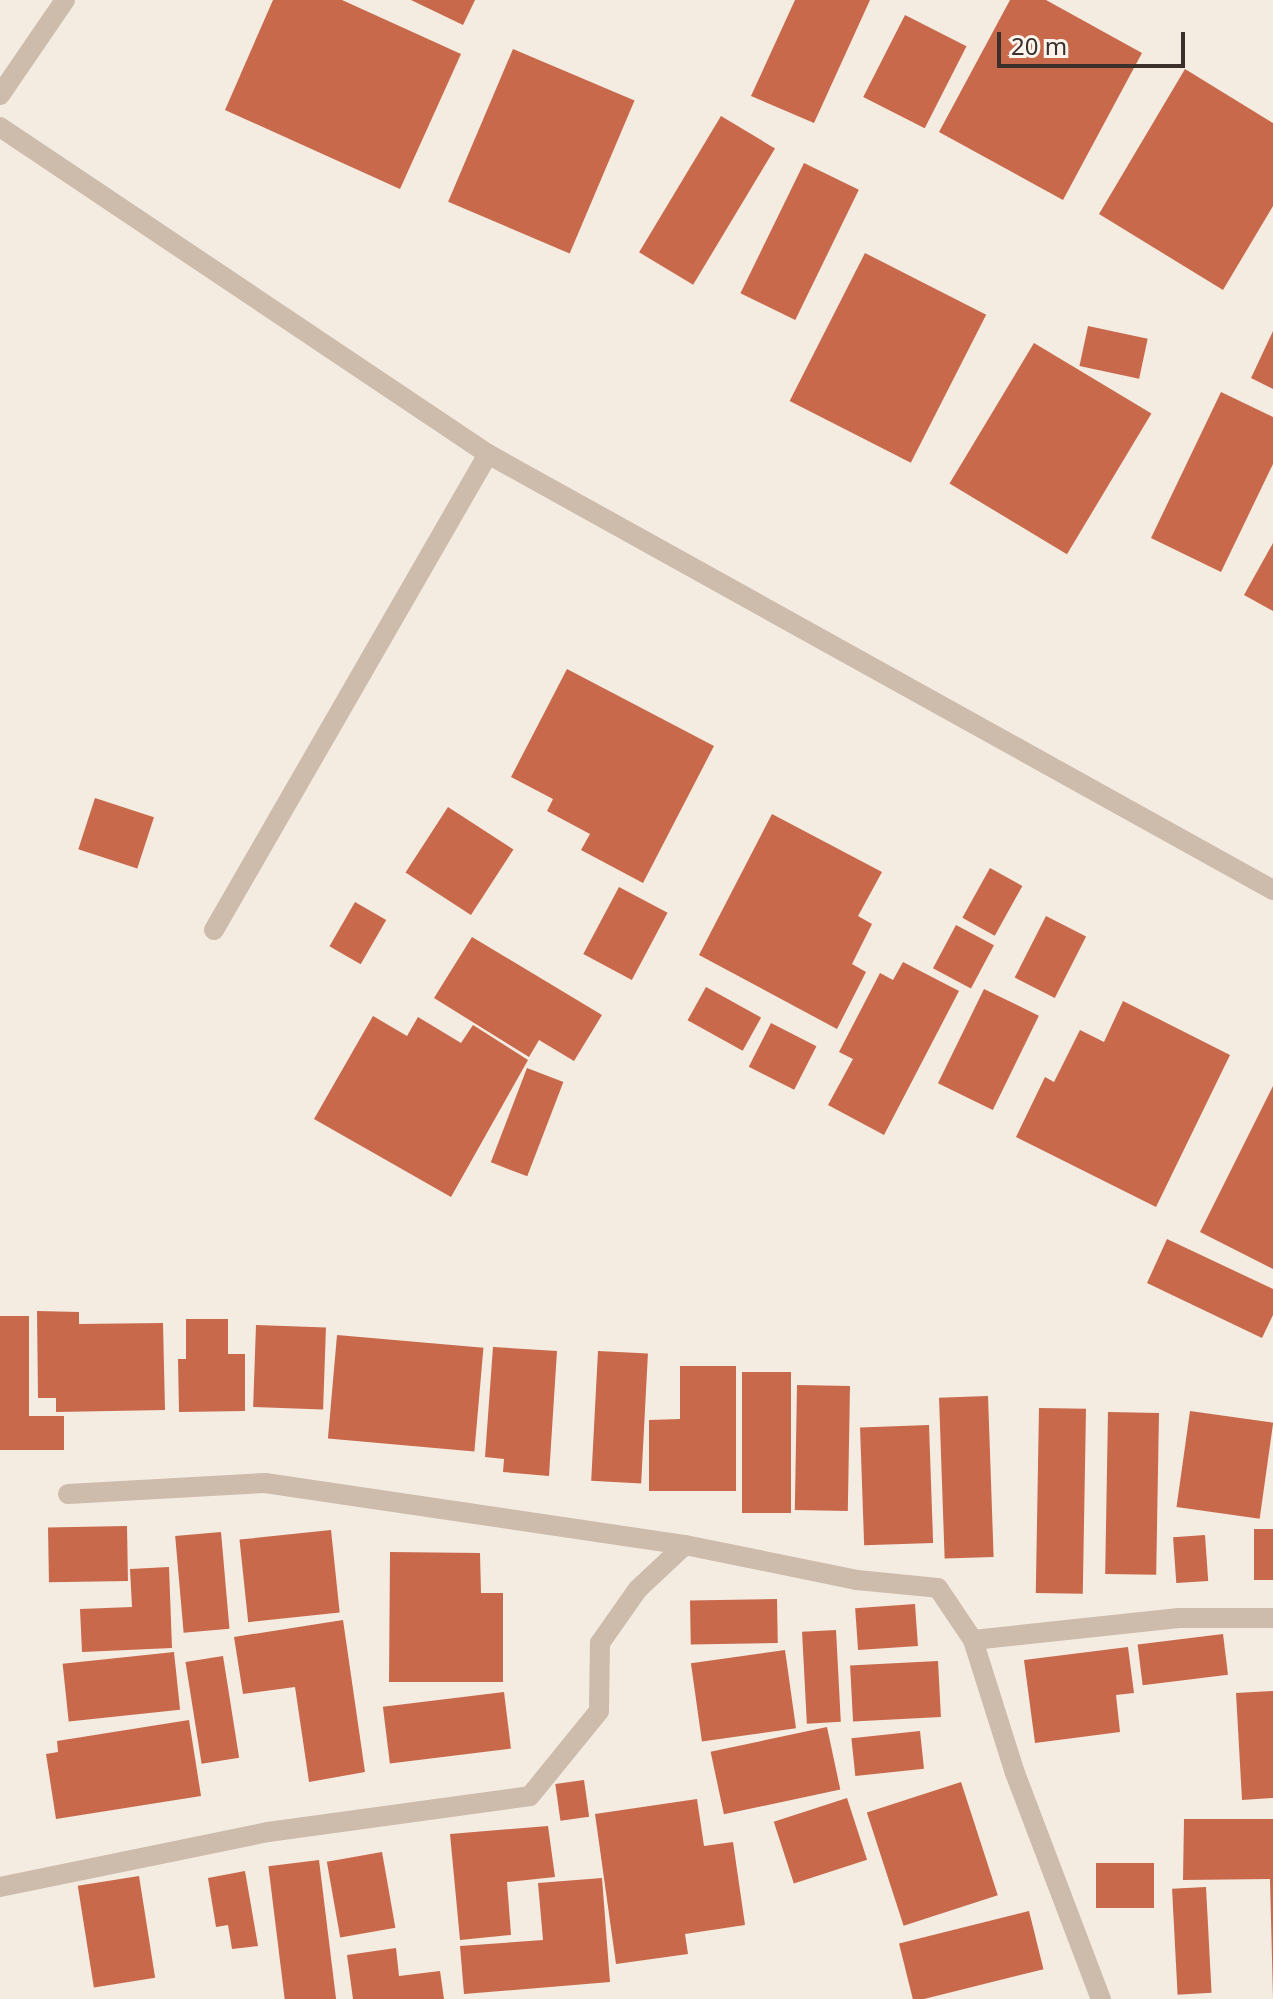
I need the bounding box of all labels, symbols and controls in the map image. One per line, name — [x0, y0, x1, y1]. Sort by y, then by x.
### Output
scale bar — [1001, 16, 1189, 66]
text: 20 m — [1011, 29, 1067, 62]

